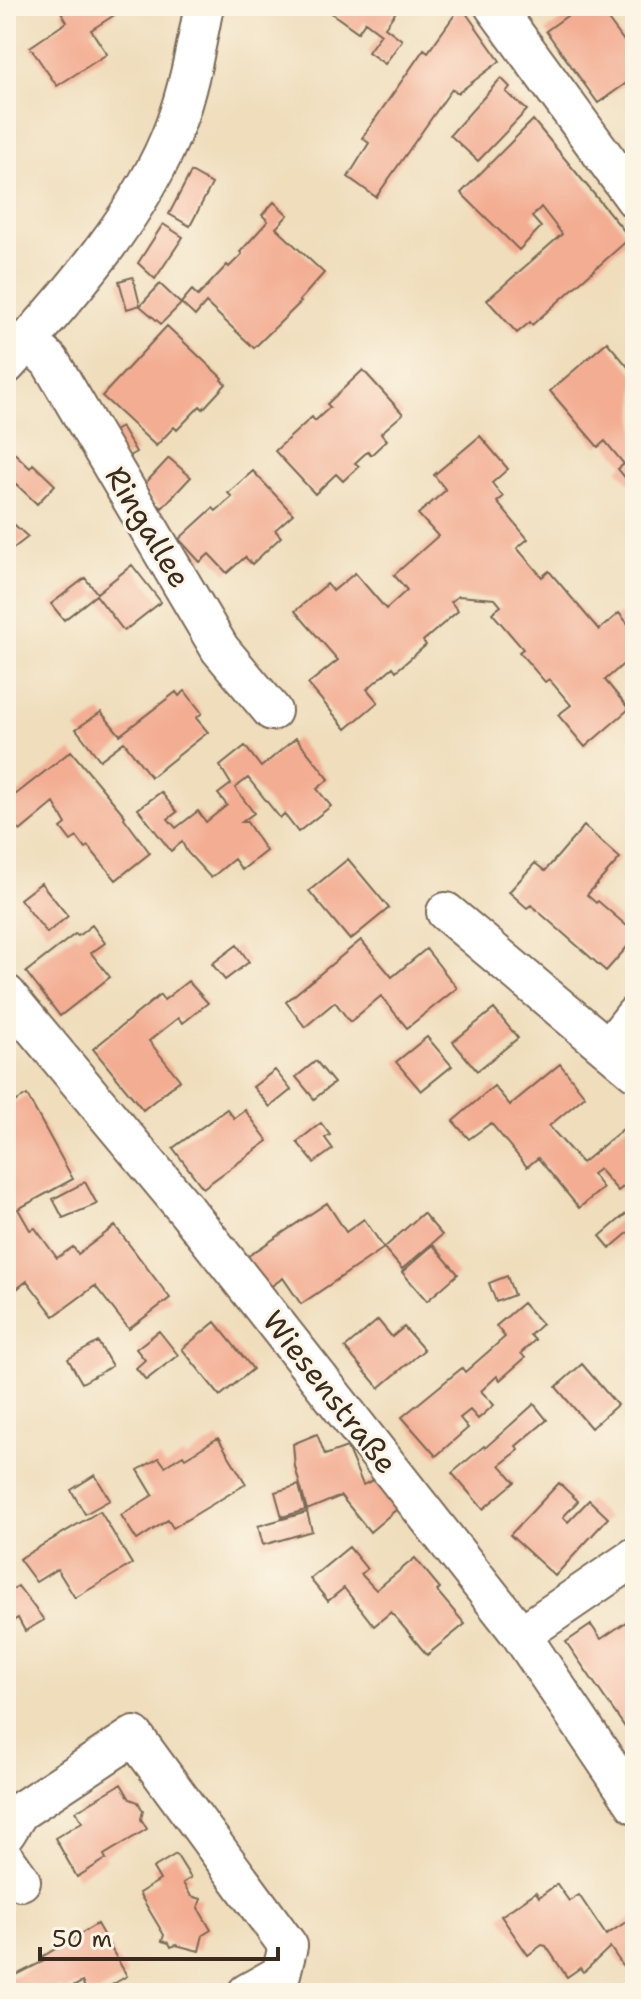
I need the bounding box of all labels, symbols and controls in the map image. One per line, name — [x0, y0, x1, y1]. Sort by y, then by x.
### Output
street label: Ringallee — [96, 459, 200, 595]
street label: Wiesenstraße — [253, 1302, 407, 1482]
scale bar — [40, 1911, 278, 1961]
text: 50 m — [52, 1923, 112, 1955]

